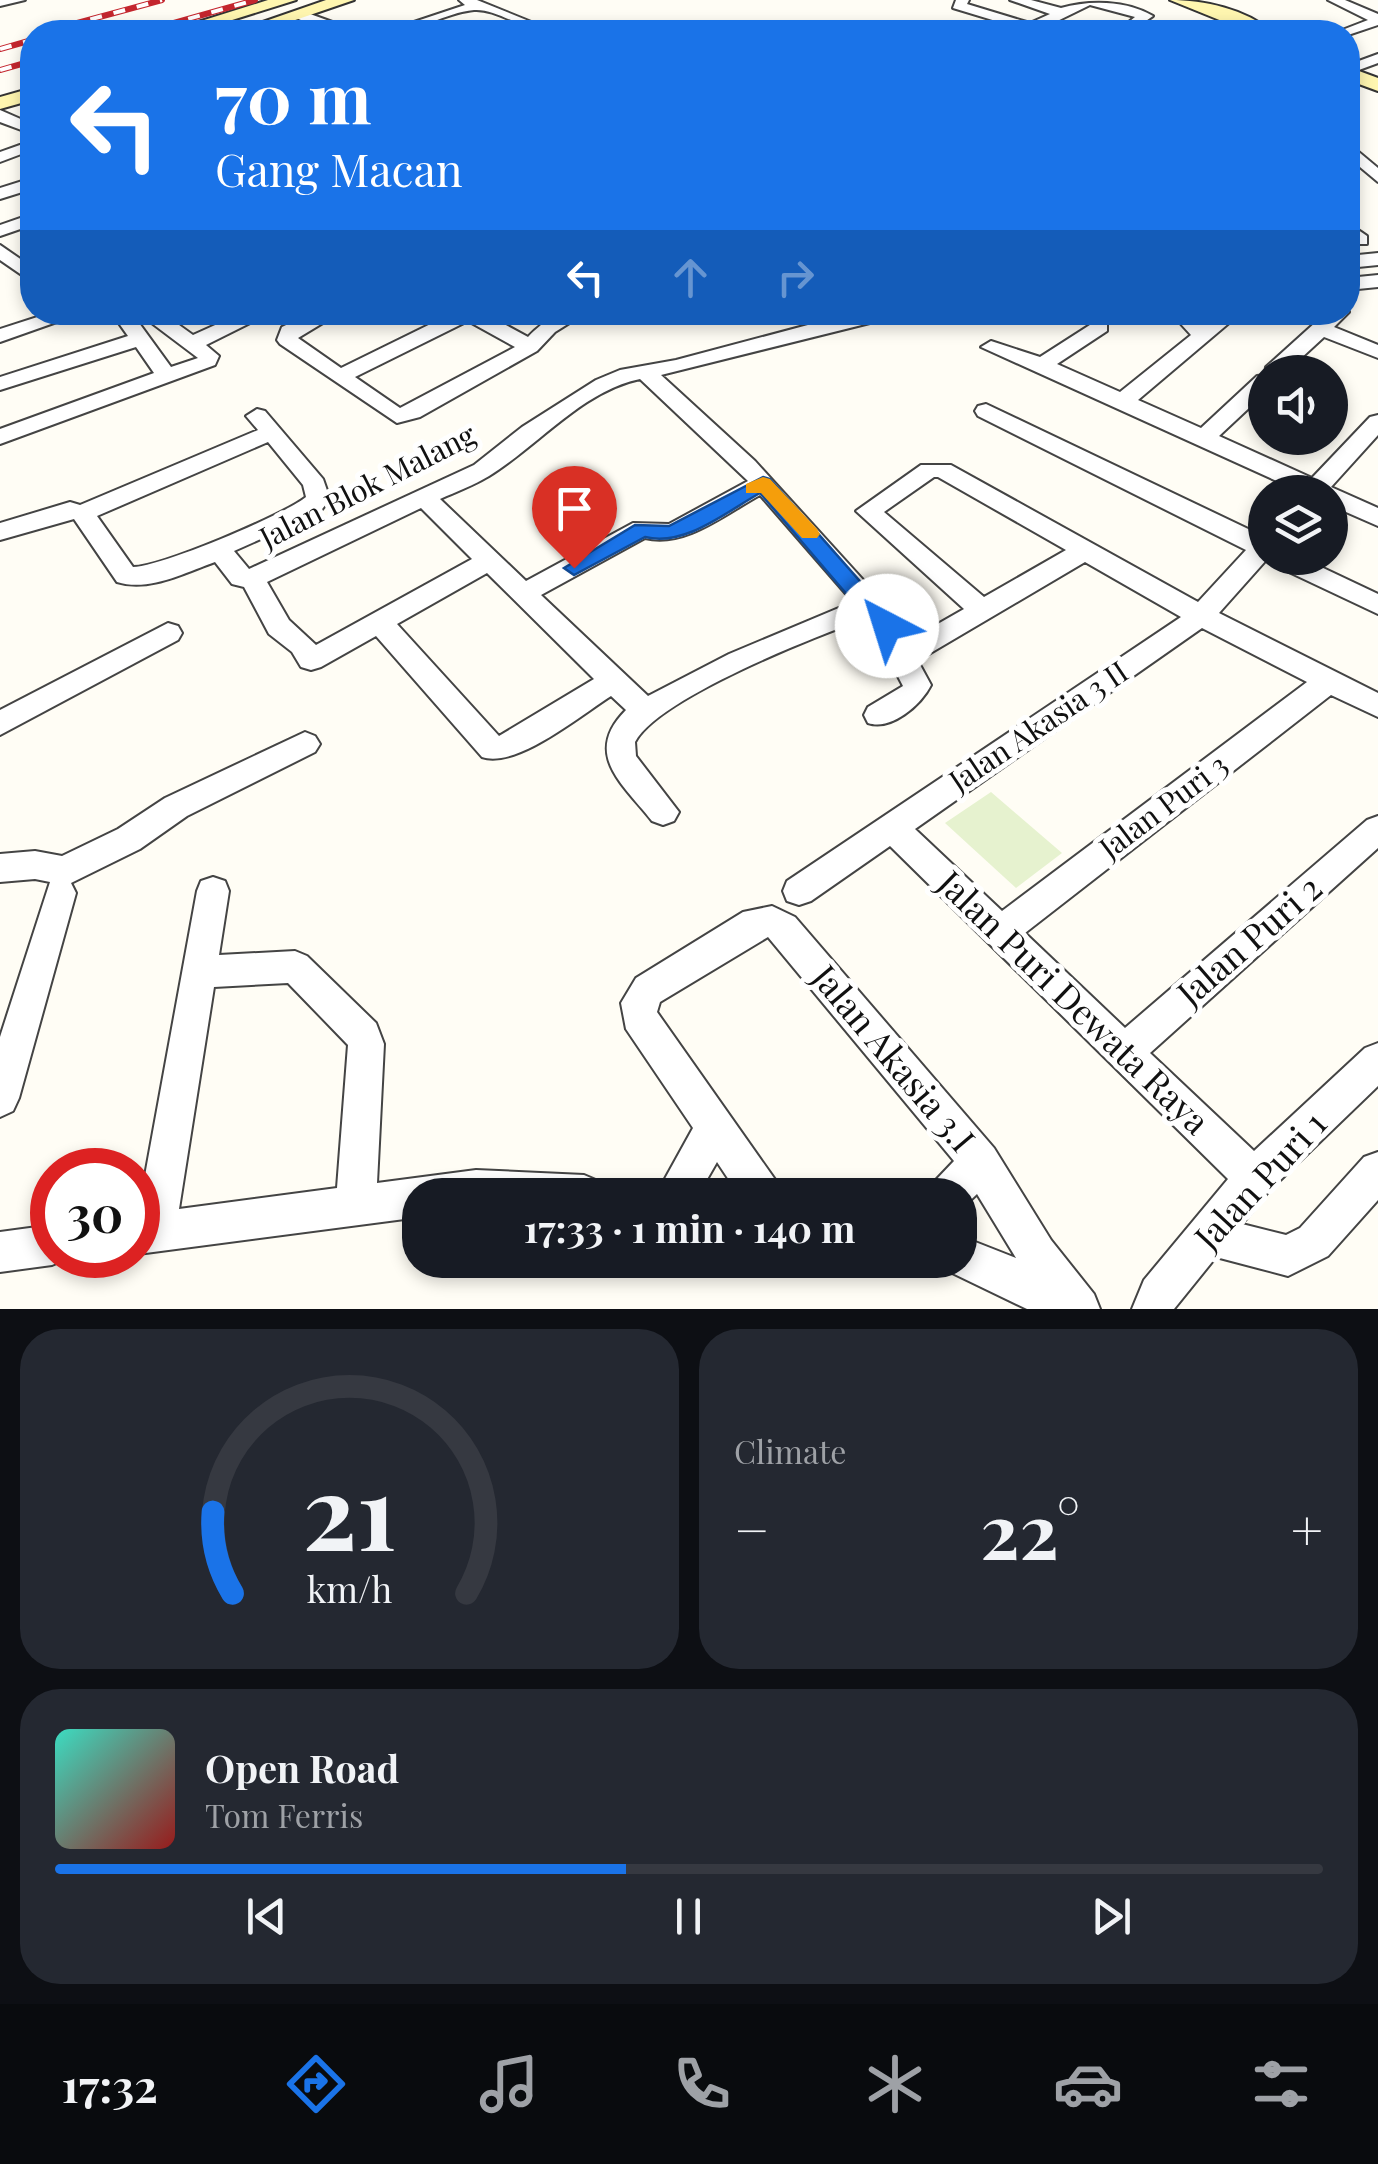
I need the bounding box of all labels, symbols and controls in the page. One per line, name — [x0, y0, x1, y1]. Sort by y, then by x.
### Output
text: 70 m — [215, 48, 372, 142]
icon: left — [50, 60, 180, 190]
text: Gang Macan — [215, 138, 463, 198]
icon: left — [558, 250, 613, 305]
icon: ahead — [663, 250, 718, 305]
icon: right — [768, 250, 823, 305]
map controls — [1248, 355, 1348, 575]
button: sound — [1248, 355, 1348, 455]
street label: Jalan Blok Malang — [251, 413, 482, 557]
pin — [532, 466, 617, 569]
button: layers — [1248, 475, 1348, 575]
icon: arrive — [547, 481, 602, 536]
position arrow — [835, 574, 939, 678]
street label: Jalan Akasia 3 II — [940, 651, 1135, 801]
street label: Jalan Puri 3 — [1090, 744, 1235, 867]
street label: Jalan Puri Dewata Raya — [928, 858, 1221, 1144]
street label: Jalan Puri 2 — [1165, 863, 1331, 1016]
street label: Jalan Akasia 3.I — [802, 953, 987, 1161]
street label: Jalan Puri 1 — [1182, 1100, 1336, 1259]
speed limit sign: 30 — [30, 1148, 160, 1278]
text: 17:33 · 1 min · 140 m — [524, 1202, 855, 1253]
text: Climate — [734, 1429, 846, 1472]
text: 21 — [302, 1438, 397, 1577]
text: 22° — [980, 1478, 1080, 1578]
text: − — [734, 1491, 770, 1565]
text: + — [1291, 1491, 1323, 1565]
text: km/h — [307, 1564, 392, 1612]
text: Open Road — [205, 1742, 399, 1793]
text: Tom Ferris — [205, 1793, 363, 1836]
icon: previous — [239, 1889, 294, 1944]
icon: pause — [661, 1889, 716, 1944]
icon: next — [1084, 1889, 1139, 1944]
icon: directions — [281, 2049, 351, 2119]
icon: music — [474, 2049, 544, 2119]
icon: phone — [667, 2049, 737, 2119]
icon: climate — [860, 2049, 930, 2119]
icon: car — [1053, 2049, 1123, 2119]
icon: filters — [1246, 2049, 1316, 2119]
text: 17:32 — [62, 2054, 158, 2114]

